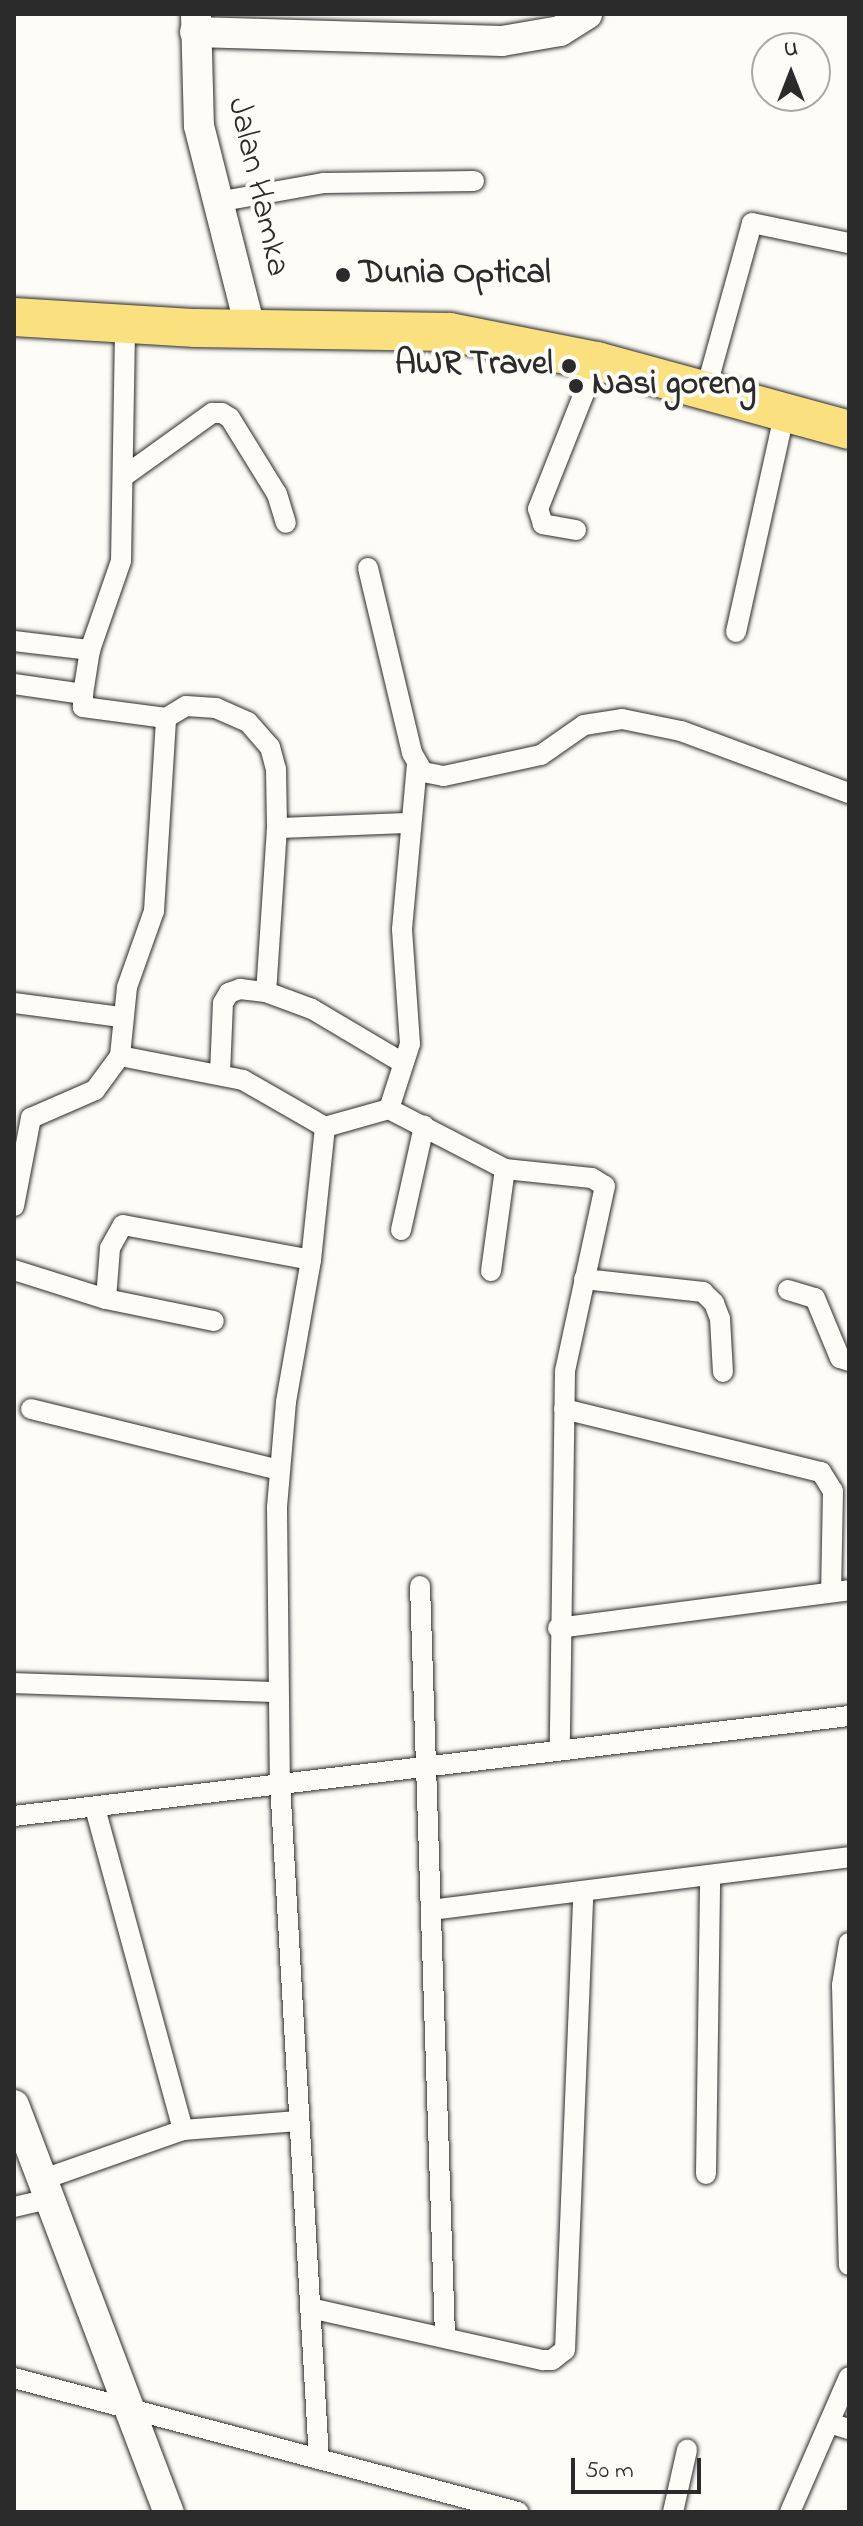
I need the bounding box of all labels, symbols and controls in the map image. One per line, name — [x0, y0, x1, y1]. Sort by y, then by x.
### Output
north arrow — [751, 32, 831, 112]
text: U — [784, 34, 798, 66]
street label: Jalan Hamka — [217, 94, 297, 280]
place label: Dunia Optical — [359, 255, 551, 295]
marker: Dunia Optical — [334, 266, 352, 284]
place label: AWR Travel — [395, 346, 553, 386]
marker: AWR Travel — [560, 357, 578, 375]
place label: Nasi goreng — [592, 366, 756, 406]
marker: Nasi goreng — [567, 377, 585, 395]
scale bar — [575, 2442, 705, 2492]
text: 50 m — [585, 2454, 634, 2489]

